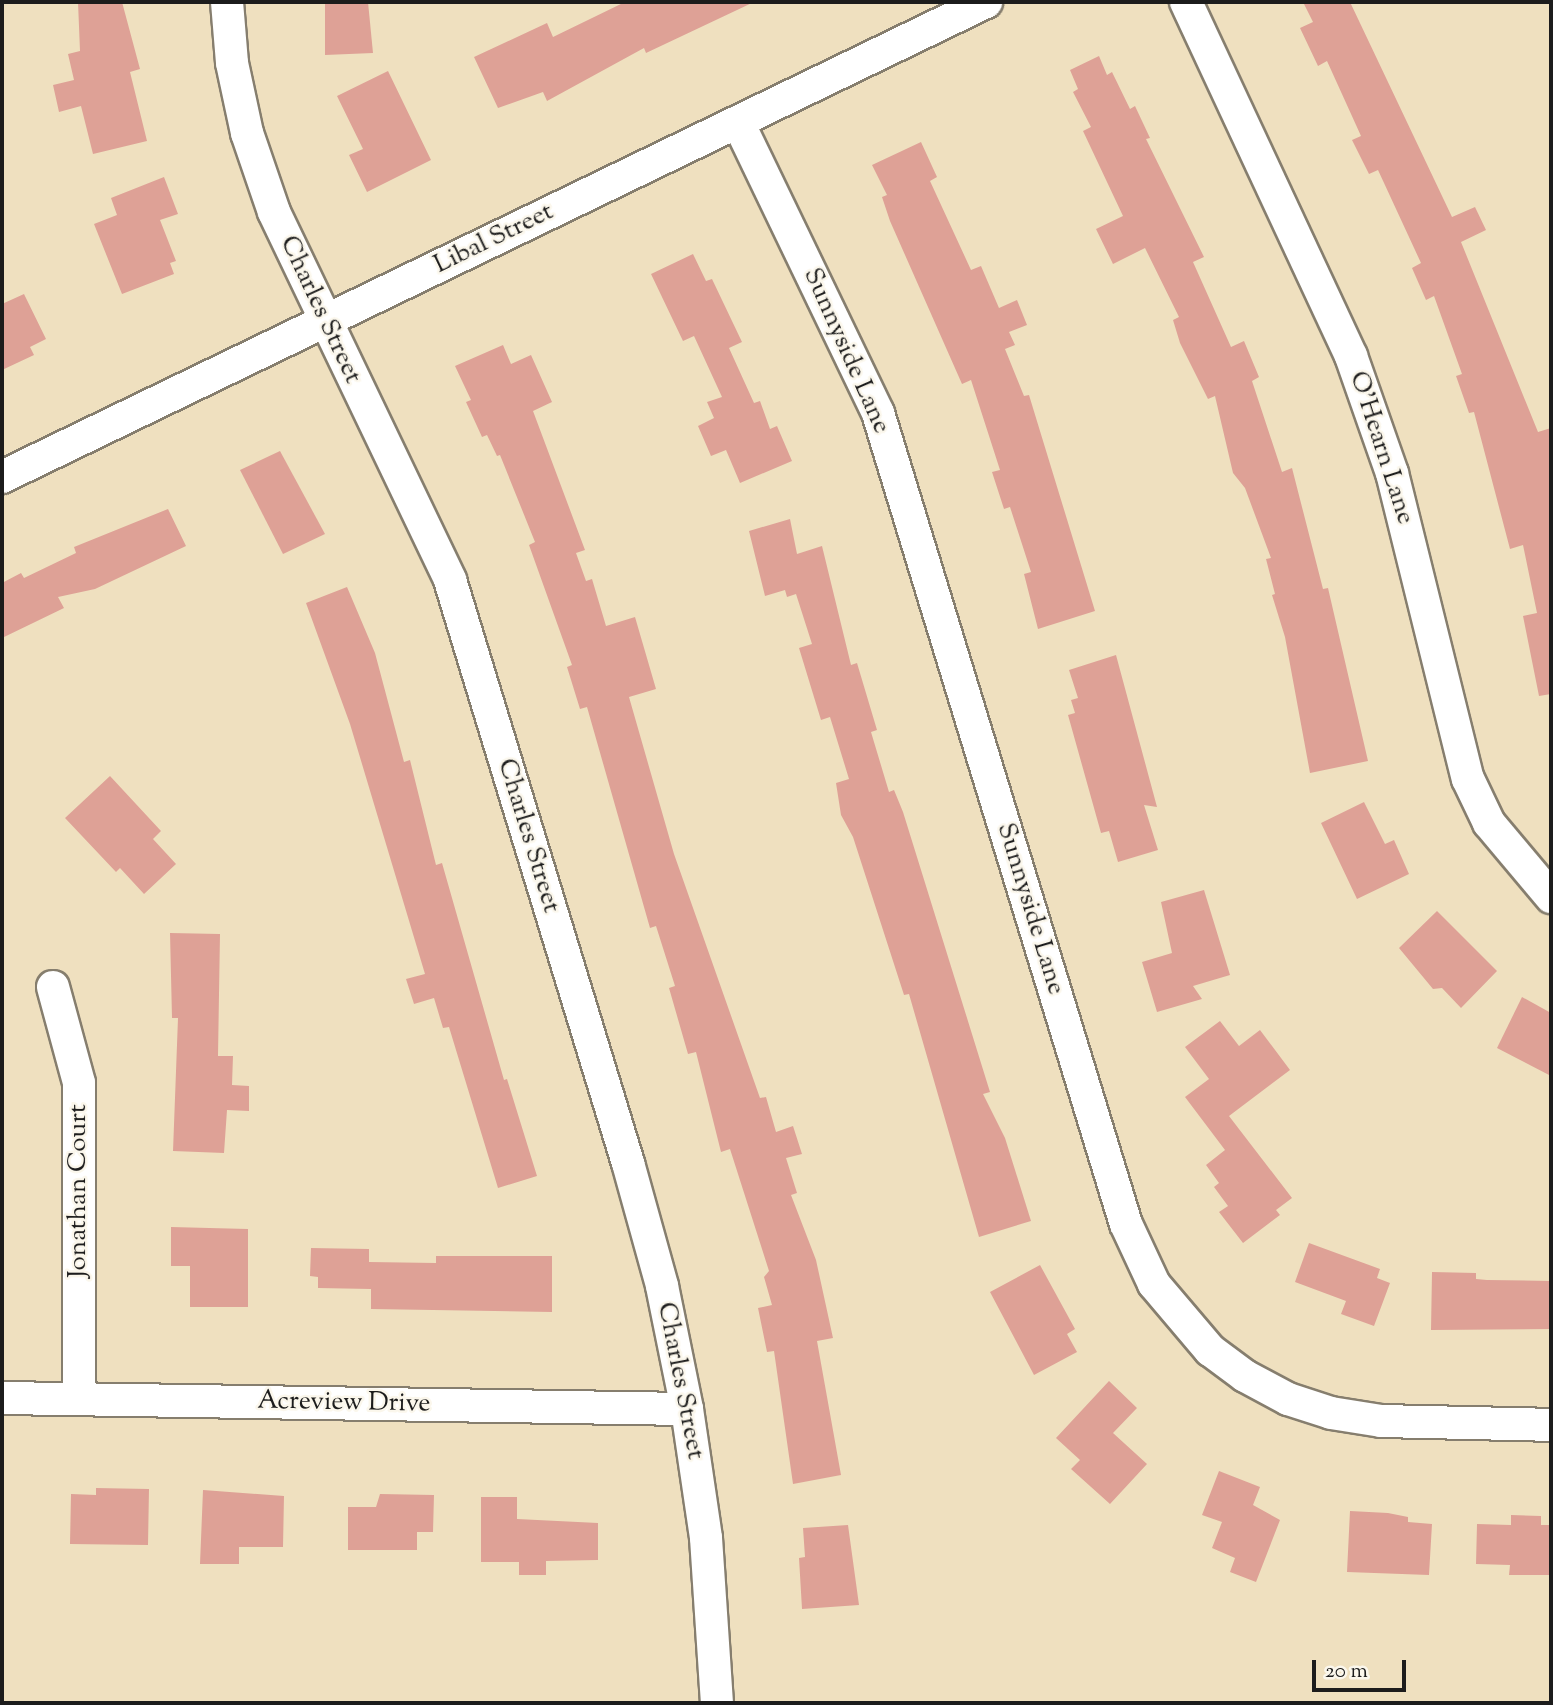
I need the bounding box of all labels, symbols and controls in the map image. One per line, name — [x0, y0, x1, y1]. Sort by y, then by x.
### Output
street label: Libal Street — [429, 197, 559, 281]
street label: Charles Street — [272, 231, 368, 389]
street label: Sunnyside Lane — [796, 263, 896, 439]
street label: O'Hearn Lane — [1342, 368, 1420, 528]
street label: Charles Street — [490, 755, 566, 917]
street label: Sunnyside Lane — [989, 819, 1071, 999]
street label: Jonathan Court — [63, 1104, 95, 1278]
street label: Charles Street — [649, 1300, 711, 1462]
street label: Acreview Drive — [257, 1386, 431, 1420]
scale bar — [1315, 1646, 1410, 1690]
text: 20 m — [1325, 1657, 1368, 1687]

